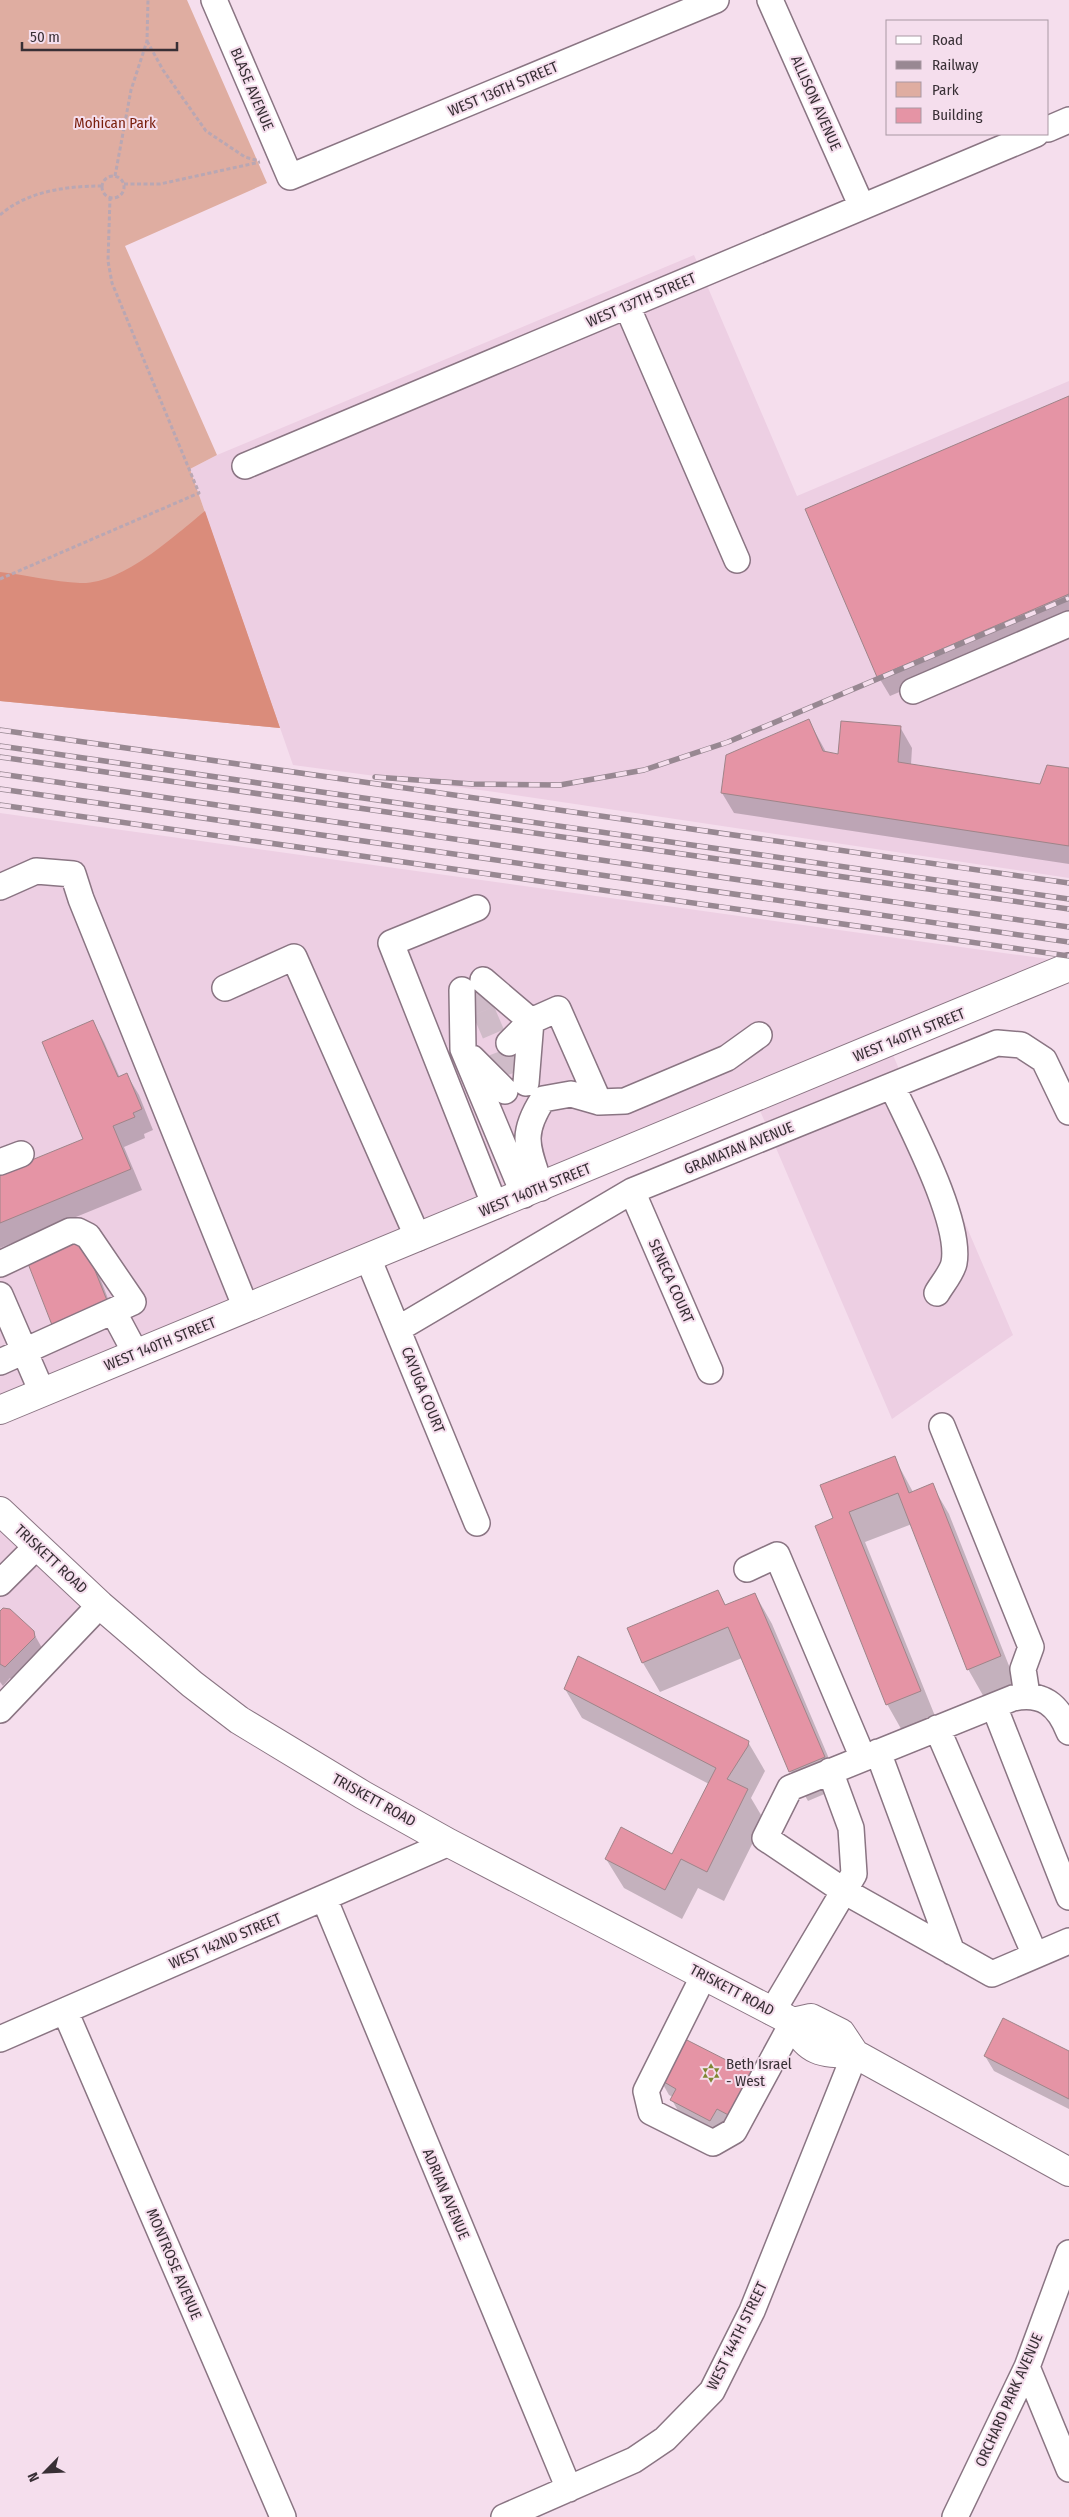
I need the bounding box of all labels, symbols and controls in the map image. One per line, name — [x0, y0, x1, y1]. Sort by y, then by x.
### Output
scale bar — [22, 20, 178, 52]
legend — [886, 20, 1049, 135]
text: 50 m — [30, 28, 60, 46]
text: Road — [932, 31, 963, 49]
street label: BLASE AVENUE — [227, 45, 277, 133]
street label: ALLISON AVENUE — [787, 53, 845, 153]
text: Railway — [932, 56, 979, 74]
street label: WEST 136TH STREET — [445, 58, 561, 120]
text: Park — [932, 81, 959, 99]
text: Building — [932, 106, 983, 124]
park label: Mohican Park — [74, 114, 156, 132]
street label: WEST 137TH STREET — [584, 269, 698, 331]
street label: WEST 140TH STREET — [850, 1004, 968, 1066]
street label: GRAMATAN AVENUE — [682, 1118, 796, 1178]
street label: WEST 140TH STREET — [476, 1159, 594, 1221]
street label: SENECA COURT — [645, 1236, 698, 1326]
street label: WEST 140TH STREET — [101, 1313, 219, 1375]
street label: CAYUGA COURT — [398, 1344, 448, 1436]
street label: TRISKETT ROAD — [11, 1521, 91, 1597]
street label: TRISKETT ROAD — [329, 1770, 419, 1830]
street label: WEST 142ND STREET — [166, 1909, 284, 1973]
street label: TRISKETT ROAD — [687, 1960, 777, 2020]
place label: Beth Israel - West — [726, 2055, 792, 2090]
synagogue icon: Beth Israel - West — [700, 2062, 722, 2084]
street label: ADRIAN AVENUE — [419, 2146, 473, 2242]
street label: MONTROSE AVENUE — [143, 2206, 205, 2322]
street label: WEST 144TH STREET — [703, 2279, 771, 2393]
street label: ORCHARD PARK AVENUE — [971, 2330, 1047, 2470]
north arrow — [20, 2447, 70, 2497]
text: N — [24, 2470, 43, 2484]

